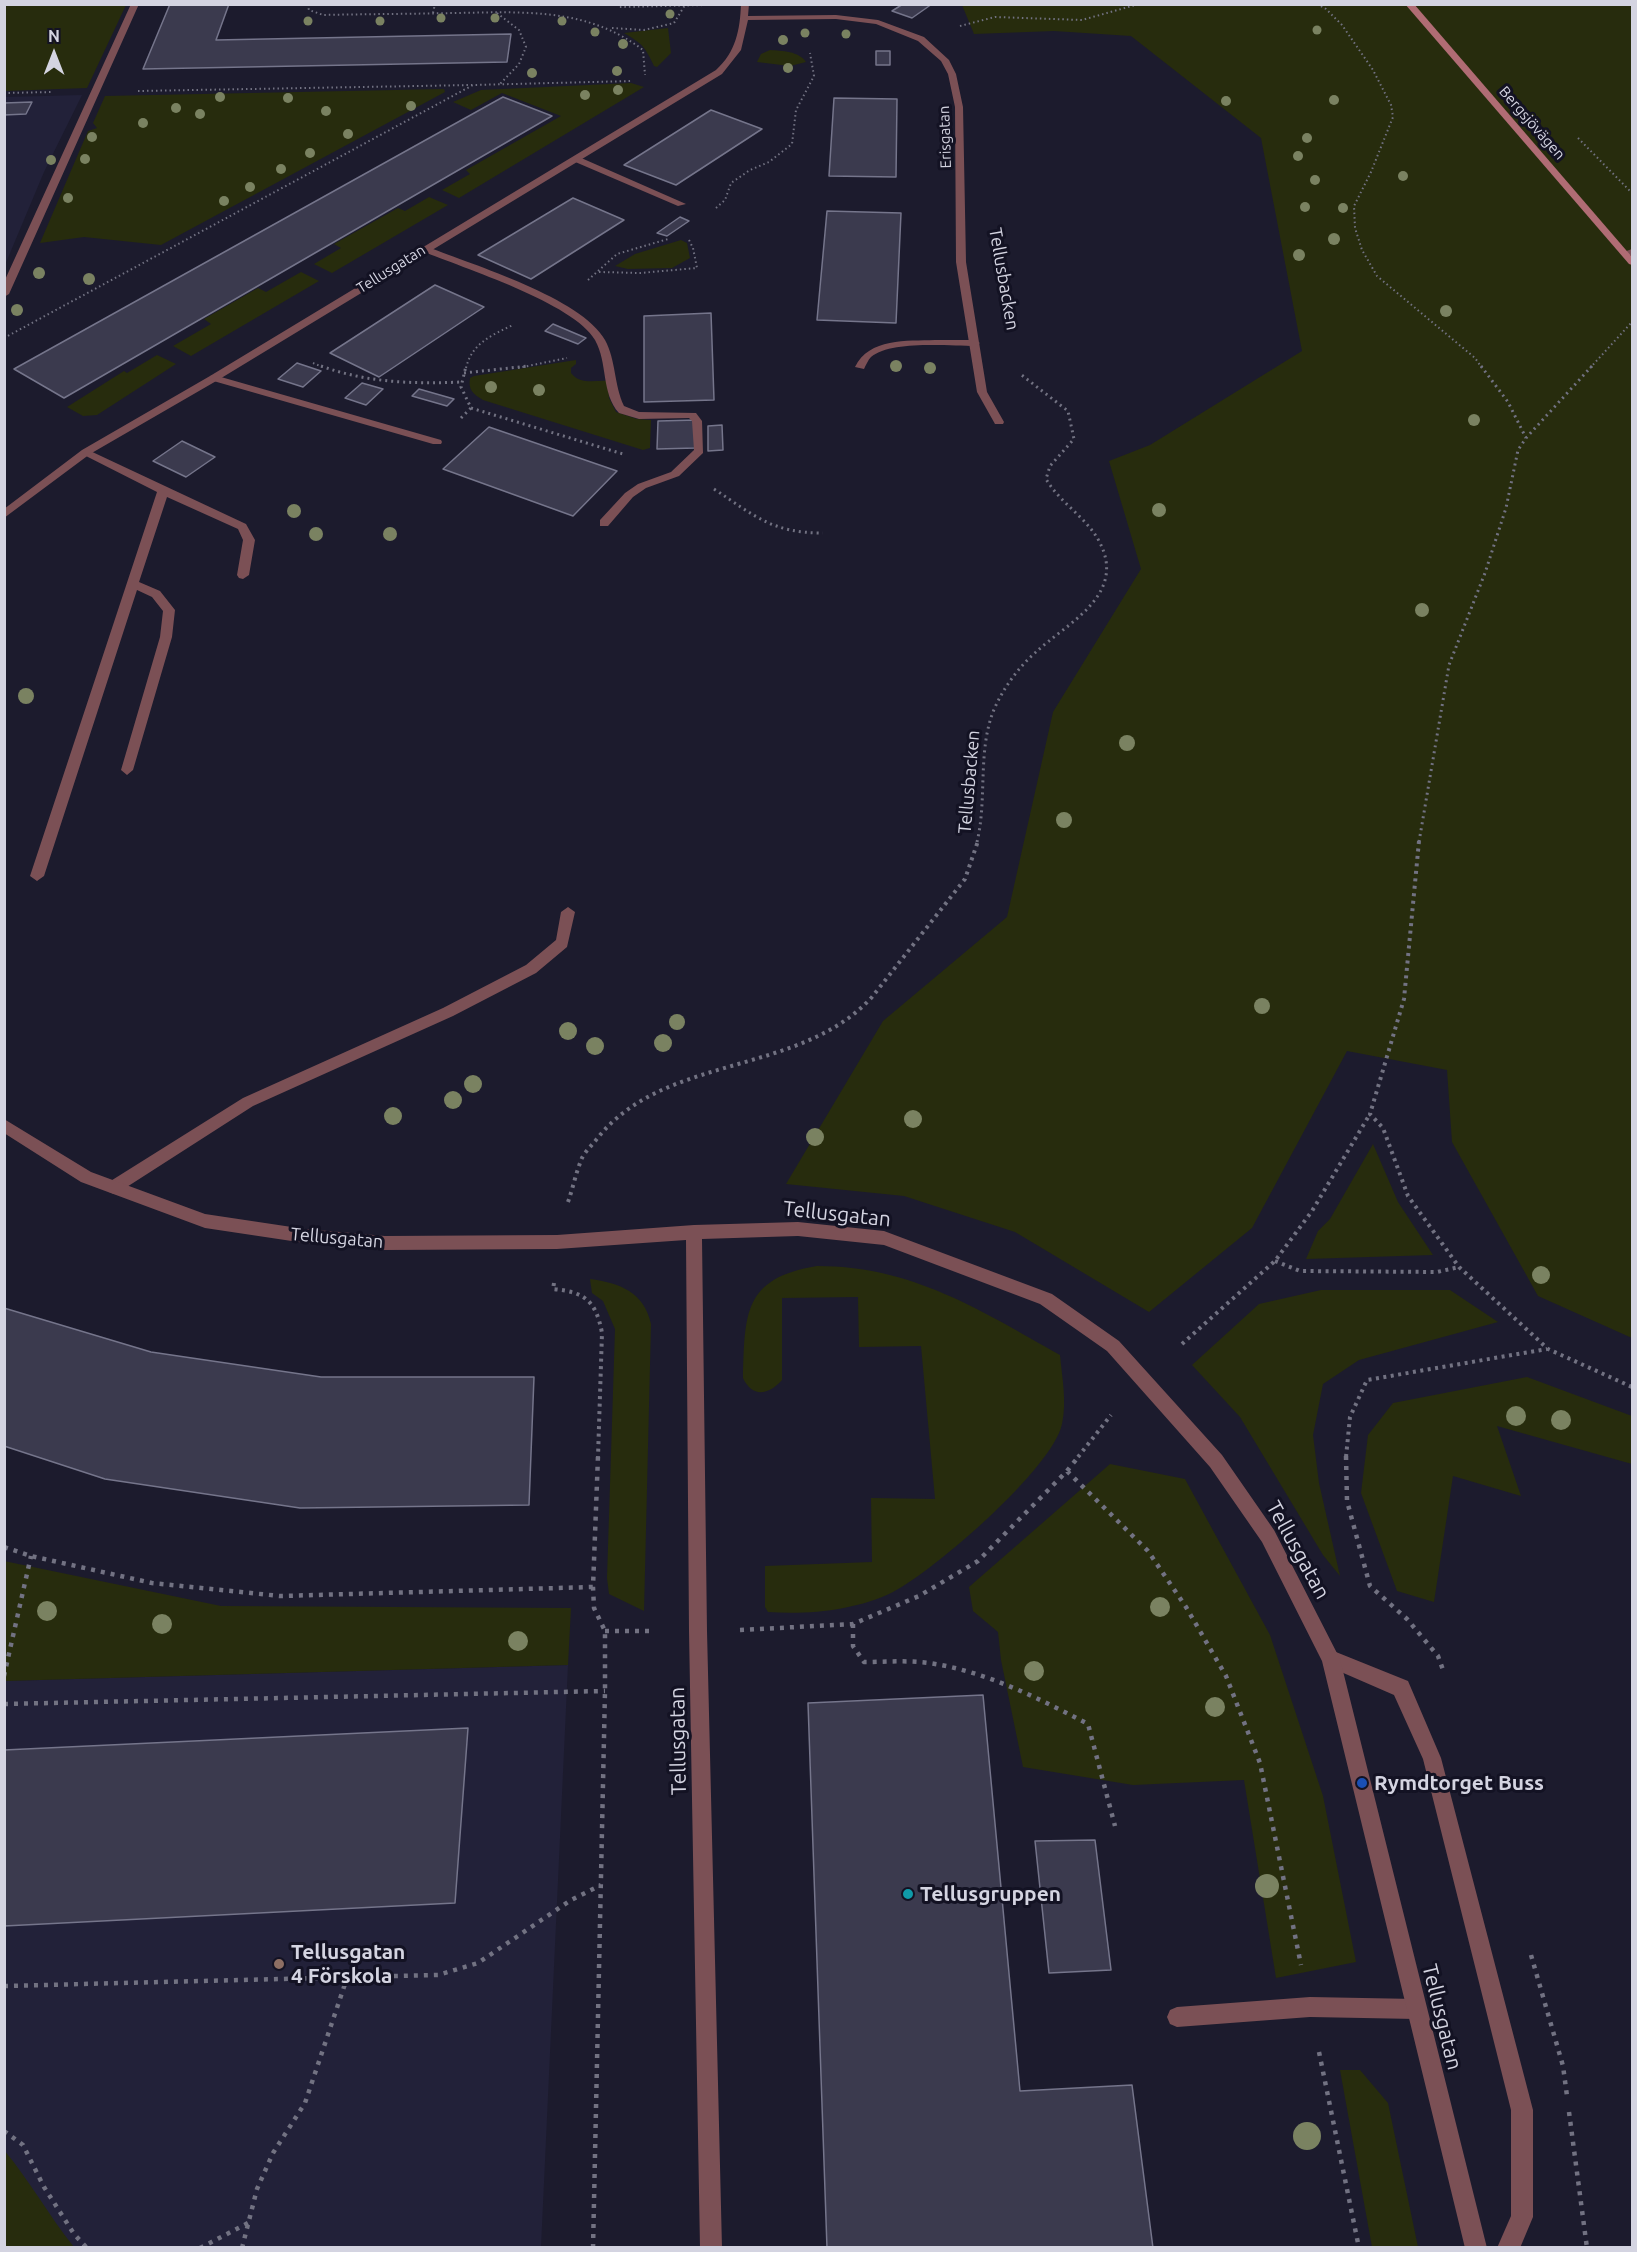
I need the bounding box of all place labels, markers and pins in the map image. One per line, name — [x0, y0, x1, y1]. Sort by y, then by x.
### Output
place label: Rymdtorget Buss — [1374, 1770, 1544, 1796]
marker: Rymdtorget Buss — [1355, 1776, 1369, 1790]
place label: Tellusgruppen — [920, 1881, 1061, 1907]
marker: Tellusgruppen — [901, 1887, 915, 1901]
place label: Tellusgatan 4 Förskola — [291, 1939, 405, 1989]
marker: Tellusgatan 4 Förskola — [272, 1957, 286, 1971]

